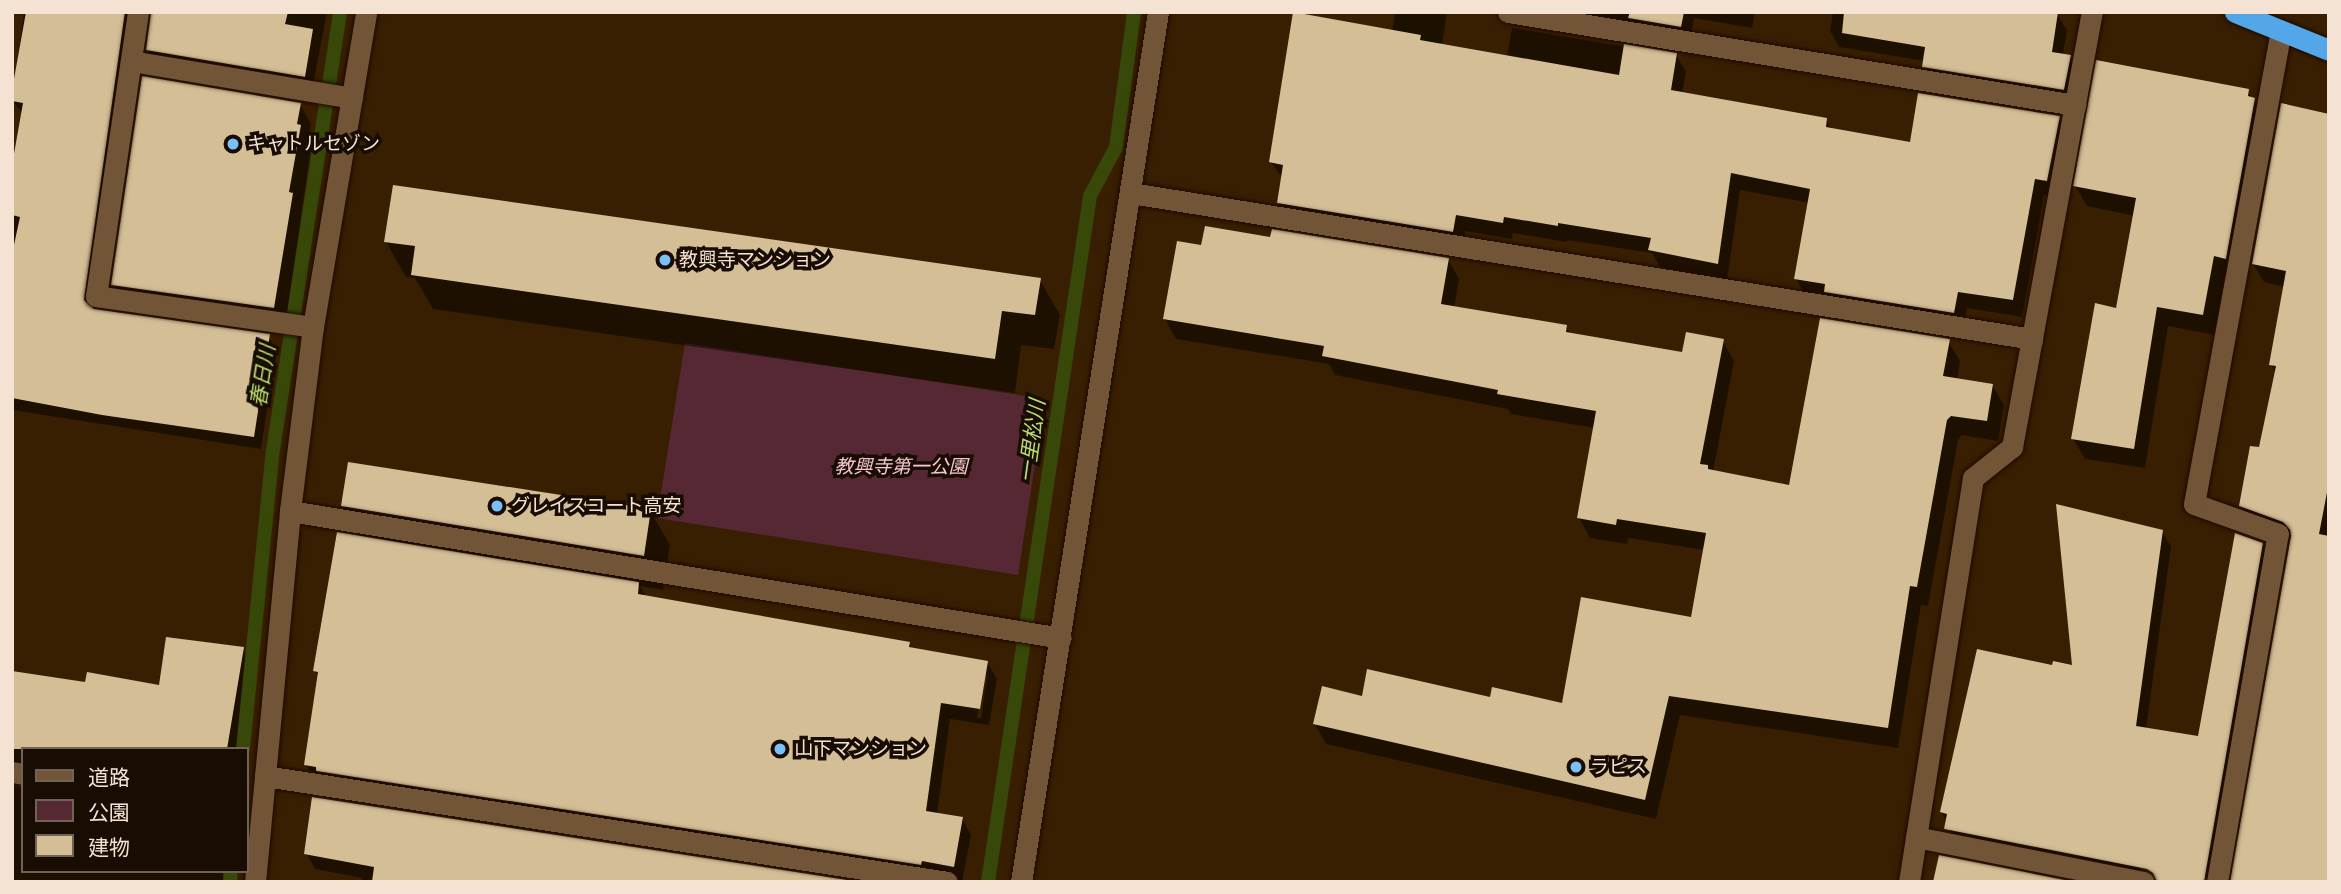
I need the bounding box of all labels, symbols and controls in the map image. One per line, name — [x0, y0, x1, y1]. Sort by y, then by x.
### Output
place label: キャトルセゾン — [247, 133, 380, 155]
marker: キャトルセゾン — [225, 136, 241, 152]
place label: 教興寺マンション — [679, 249, 831, 271]
marker: 教興寺マンション — [657, 252, 673, 268]
water label: 春日川 — [246, 343, 280, 409]
water label: 一里松川 — [1014, 398, 1050, 484]
park label: 教興寺第一公園 — [835, 456, 967, 478]
place label: グレイスコート高安 — [511, 495, 682, 517]
marker: グレイスコート高安 — [489, 498, 505, 514]
place label: 山下マンション — [794, 738, 927, 760]
marker: 山下マンション — [772, 741, 788, 757]
legend — [21, 747, 248, 873]
place label: ラピス — [1590, 756, 1647, 778]
marker: ラピス — [1568, 759, 1584, 775]
text: 道路 — [88, 766, 130, 790]
text: 公園 — [88, 801, 130, 825]
text: 建物 — [88, 836, 130, 860]

